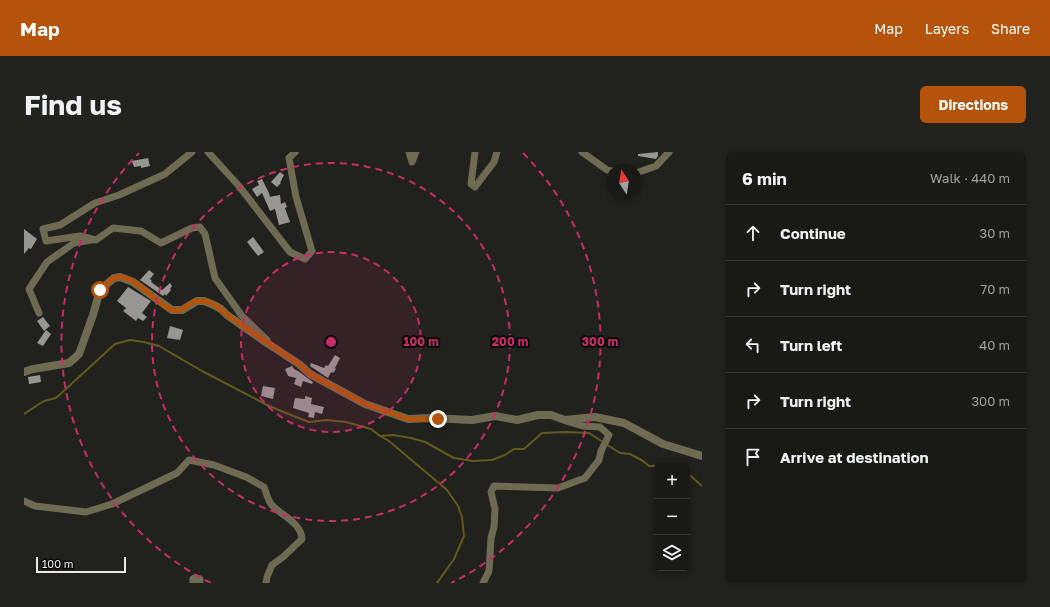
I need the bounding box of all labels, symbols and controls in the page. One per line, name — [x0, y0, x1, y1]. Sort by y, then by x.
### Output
text: Map — [20, 17, 60, 40]
text: Map — [874, 20, 903, 37]
text: Layers — [925, 20, 969, 37]
text: Share — [991, 20, 1030, 37]
button: Directions — [920, 86, 1026, 123]
text: Find us — [24, 88, 122, 121]
north arrow — [606, 164, 642, 200]
text: 6 min — [742, 168, 787, 189]
text: Walk · 440 m — [930, 170, 1010, 186]
icon: ahead — [742, 222, 764, 244]
text: Continue — [780, 224, 846, 242]
text: 30 m — [980, 225, 1010, 241]
icon: right — [742, 278, 764, 300]
text: Turn right — [780, 280, 851, 298]
route start — [91, 281, 109, 299]
text: 70 m — [980, 281, 1010, 297]
text: 100 m — [403, 334, 439, 349]
text: 200 m — [492, 334, 528, 349]
text: 300 m — [582, 334, 618, 349]
icon: left — [742, 334, 764, 356]
centre of rings — [324, 335, 338, 349]
text: Turn left — [780, 336, 842, 354]
text: 40 m — [979, 337, 1010, 353]
icon: right — [742, 390, 764, 412]
text: Turn right — [780, 392, 851, 410]
text: 300 m — [972, 393, 1010, 409]
route end — [429, 410, 447, 428]
icon: arrive — [742, 446, 764, 468]
text: Arrive at destination — [780, 448, 929, 466]
map controls — [654, 463, 690, 571]
button: + — [654, 463, 690, 499]
button: − — [654, 499, 690, 535]
button: layers — [654, 535, 690, 571]
scale bar — [36, 555, 126, 574]
text: 100 m — [42, 557, 73, 570]

